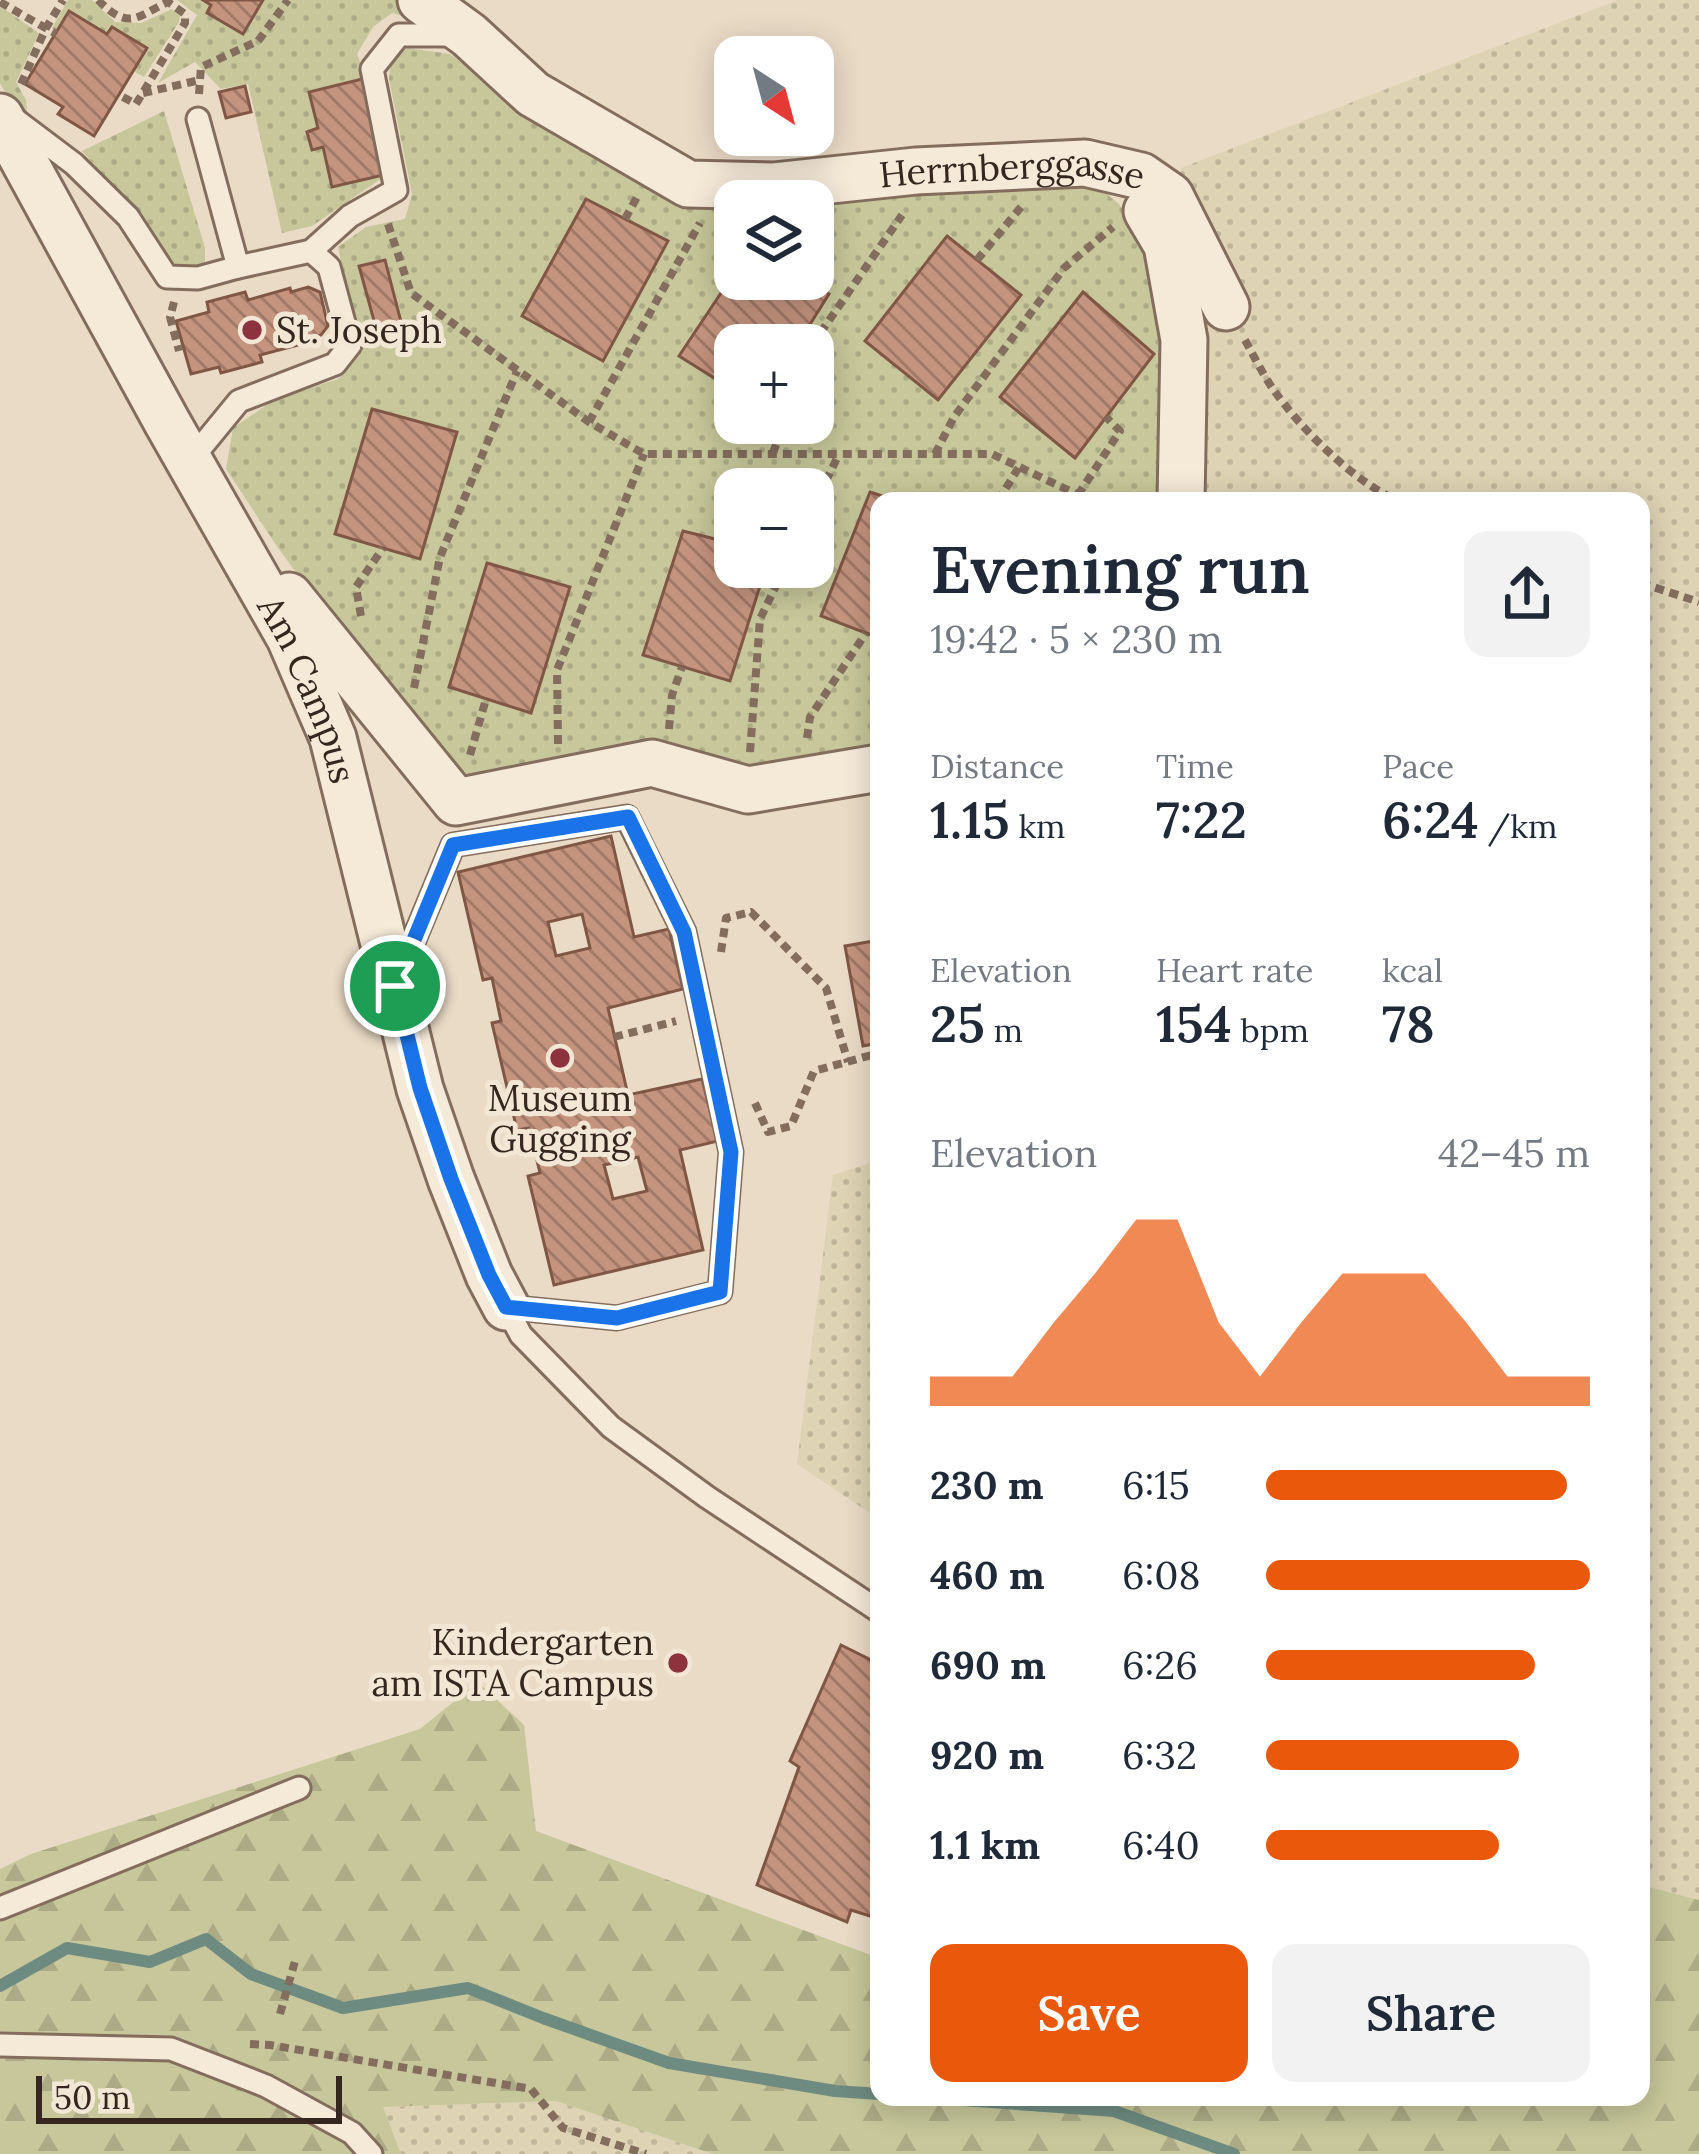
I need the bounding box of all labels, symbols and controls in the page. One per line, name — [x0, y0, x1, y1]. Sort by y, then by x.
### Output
north arrow — [714, 36, 834, 156]
map controls — [714, 36, 834, 588]
street label: Herrnberggasse — [877, 140, 1149, 199]
button: layers — [714, 180, 834, 300]
place label: St. Joseph — [276, 307, 442, 353]
marker: St. Joseph — [239, 317, 265, 343]
button: + — [714, 324, 834, 444]
button: − — [714, 468, 834, 588]
text: Evening run — [930, 527, 1310, 611]
button: share — [1464, 531, 1590, 657]
street label: Am Campus — [247, 586, 366, 788]
text: 19:42 · 5 × 230 m — [930, 614, 1223, 664]
text: Distance — [930, 745, 1064, 787]
text: Time — [1156, 745, 1234, 787]
text: Pace — [1382, 745, 1454, 787]
text: 1.15 — [930, 787, 1010, 852]
text: 7:22 — [1156, 787, 1247, 852]
text: 6:24 — [1382, 787, 1479, 852]
text: km — [1010, 805, 1066, 847]
text: /km — [1479, 805, 1557, 847]
pin — [344, 935, 446, 1037]
text: Elevation — [930, 949, 1072, 991]
text: Heart rate — [1156, 949, 1313, 991]
text: kcal — [1382, 949, 1443, 991]
icon: arrive — [362, 953, 428, 1019]
text: 25 — [930, 991, 985, 1056]
text: 154 — [1156, 991, 1232, 1056]
text: 78 — [1382, 991, 1435, 1056]
text: m — [985, 1009, 1023, 1051]
text: bpm — [1232, 1009, 1309, 1051]
marker: Museum Gugging — [547, 1045, 573, 1071]
place label: Museum Gugging — [488, 1075, 632, 1162]
text: Elevation — [930, 1128, 1098, 1178]
text: 42–45 m — [1438, 1128, 1590, 1178]
text: 230 m — [930, 1460, 1044, 1510]
text: 6:15 — [1122, 1460, 1190, 1510]
text: 460 m — [930, 1550, 1045, 1600]
text: 6:08 — [1122, 1550, 1200, 1600]
place label: Kindergarten am ISTA Campus — [372, 1619, 654, 1706]
text: 690 m — [930, 1640, 1046, 1690]
text: 6:26 — [1122, 1640, 1198, 1690]
marker: Kindergarten am ISTA Campus — [665, 1650, 691, 1676]
text: 920 m — [930, 1730, 1044, 1780]
text: 6:32 — [1122, 1730, 1197, 1780]
text: 1.1 km — [930, 1820, 1040, 1870]
text: 6:40 — [1122, 1820, 1200, 1870]
button: Save — [930, 1944, 1248, 2082]
button: Share — [1272, 1944, 1590, 2082]
scale bar — [36, 2070, 342, 2123]
text: 50 m — [54, 2076, 131, 2118]

